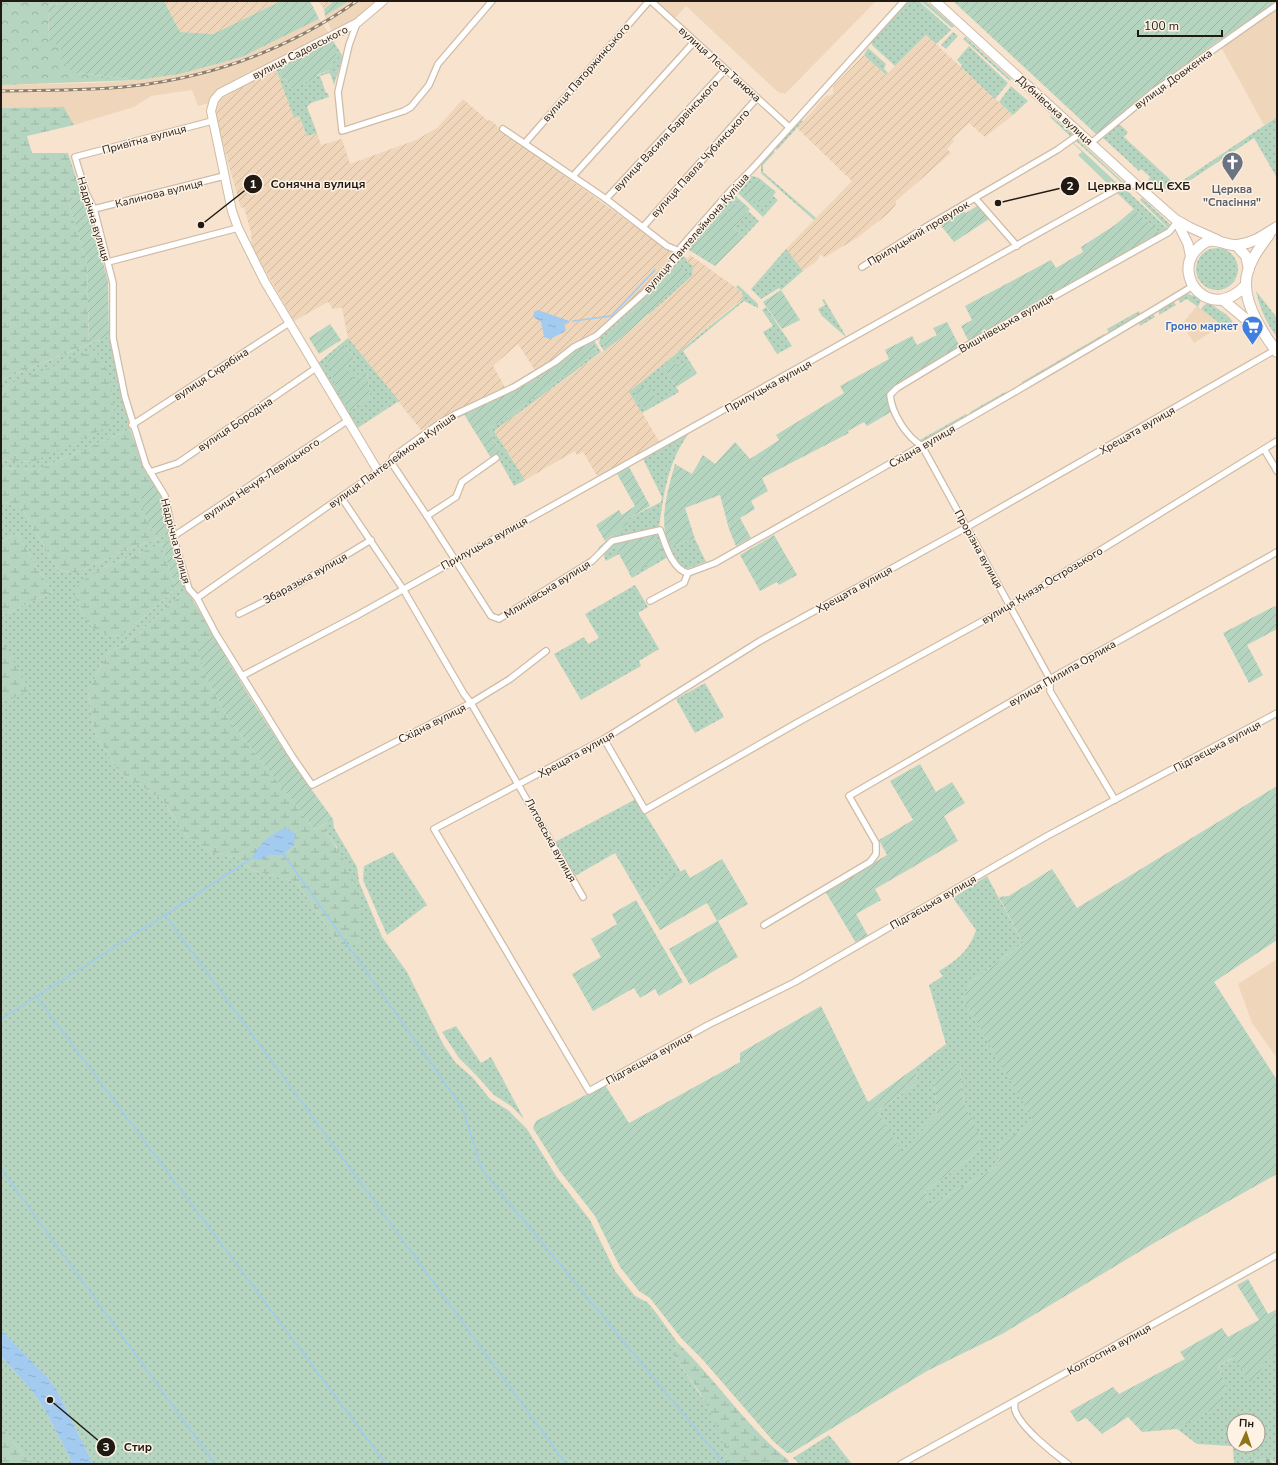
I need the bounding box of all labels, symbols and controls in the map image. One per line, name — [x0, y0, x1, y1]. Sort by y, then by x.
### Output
scale bar — [1138, 12, 1222, 38]
text: 100 m — [1144, 18, 1179, 34]
street label: вулиця Паторжинського — [539, 19, 634, 125]
street label: вулиця Садовського — [250, 22, 351, 83]
street label: вулиця Леся Танюка — [675, 23, 764, 105]
street label: вулиця Довженка — [1131, 46, 1215, 113]
street label: Дубнівська вулиця — [1013, 72, 1096, 149]
street label: вулиця Василя Барвінського — [610, 76, 723, 195]
street label: вулиця Павла Чубинського — [648, 106, 753, 221]
street label: Привітна вулиця — [100, 121, 188, 158]
church icon: Церква "Спасіння" — [1219, 150, 1245, 183]
street label: вулиця Пантелеймона Куліша — [640, 170, 753, 296]
callout: Сонячна вулиця — [243, 172, 373, 196]
callout: Церква МСЦ ЄХБ — [1060, 174, 1199, 198]
street label: Надрічна вулиця — [73, 175, 114, 263]
street label: Калинова вулиця — [114, 175, 205, 212]
text: 1 — [249, 176, 257, 192]
text: Сонячна вулиця — [271, 176, 365, 192]
text: 2 — [1066, 178, 1074, 194]
text: Церква МСЦ ЄХБ — [1088, 178, 1190, 194]
place label: Церква "Спасіння" — [1203, 182, 1261, 210]
street label: Прилуцький провулок — [865, 197, 972, 270]
street label: Вишнівецька вулиця — [956, 290, 1057, 357]
supermarket icon: Гроно маркет — [1240, 313, 1266, 346]
place label: Гроно маркет — [1165, 319, 1239, 334]
street label: вулиця Скрябіна — [171, 345, 252, 404]
street label: Прилуцька вулиця — [722, 356, 814, 417]
street label: вулиця Бородіна — [195, 394, 276, 455]
street label: Хрещата вулиця — [1097, 403, 1178, 458]
street label: вулиця Пантелеймона Куліша — [325, 409, 459, 512]
street label: Східна вулиця — [886, 421, 958, 471]
street label: вулиця Нечуя-Левицького — [200, 435, 323, 524]
street label: Надрічна вулиця — [157, 497, 194, 586]
street label: Прорізна вулиця — [951, 507, 1006, 591]
street label: Прилуцька вулиця — [438, 513, 530, 574]
street label: вулиця Князя Острозького — [979, 543, 1106, 628]
street label: Збаразька вулиця — [260, 549, 350, 608]
street label: Млинівська вулиця — [501, 557, 594, 622]
street label: Хрещата вулиця — [813, 562, 895, 617]
street label: вулиця Пилипа Орлика — [1006, 637, 1119, 710]
street label: Східна вулиця — [396, 700, 469, 747]
street label: Підгаєцька вулиця — [1171, 717, 1264, 776]
street label: Хрещата вулиця — [535, 727, 617, 782]
street label: Литовська вулиця — [521, 795, 580, 885]
street label: Підгаєцька вулиця — [887, 872, 979, 933]
street label: Підгаєцька вулиця — [603, 1028, 696, 1089]
street label: Колгоспна вулиця — [1065, 1320, 1154, 1379]
north arrow — [1226, 1413, 1266, 1453]
text: Пн — [1239, 1416, 1254, 1431]
callout: Стир — [96, 1435, 160, 1459]
text: 3 — [102, 1439, 110, 1455]
text: Стир — [124, 1439, 152, 1455]

